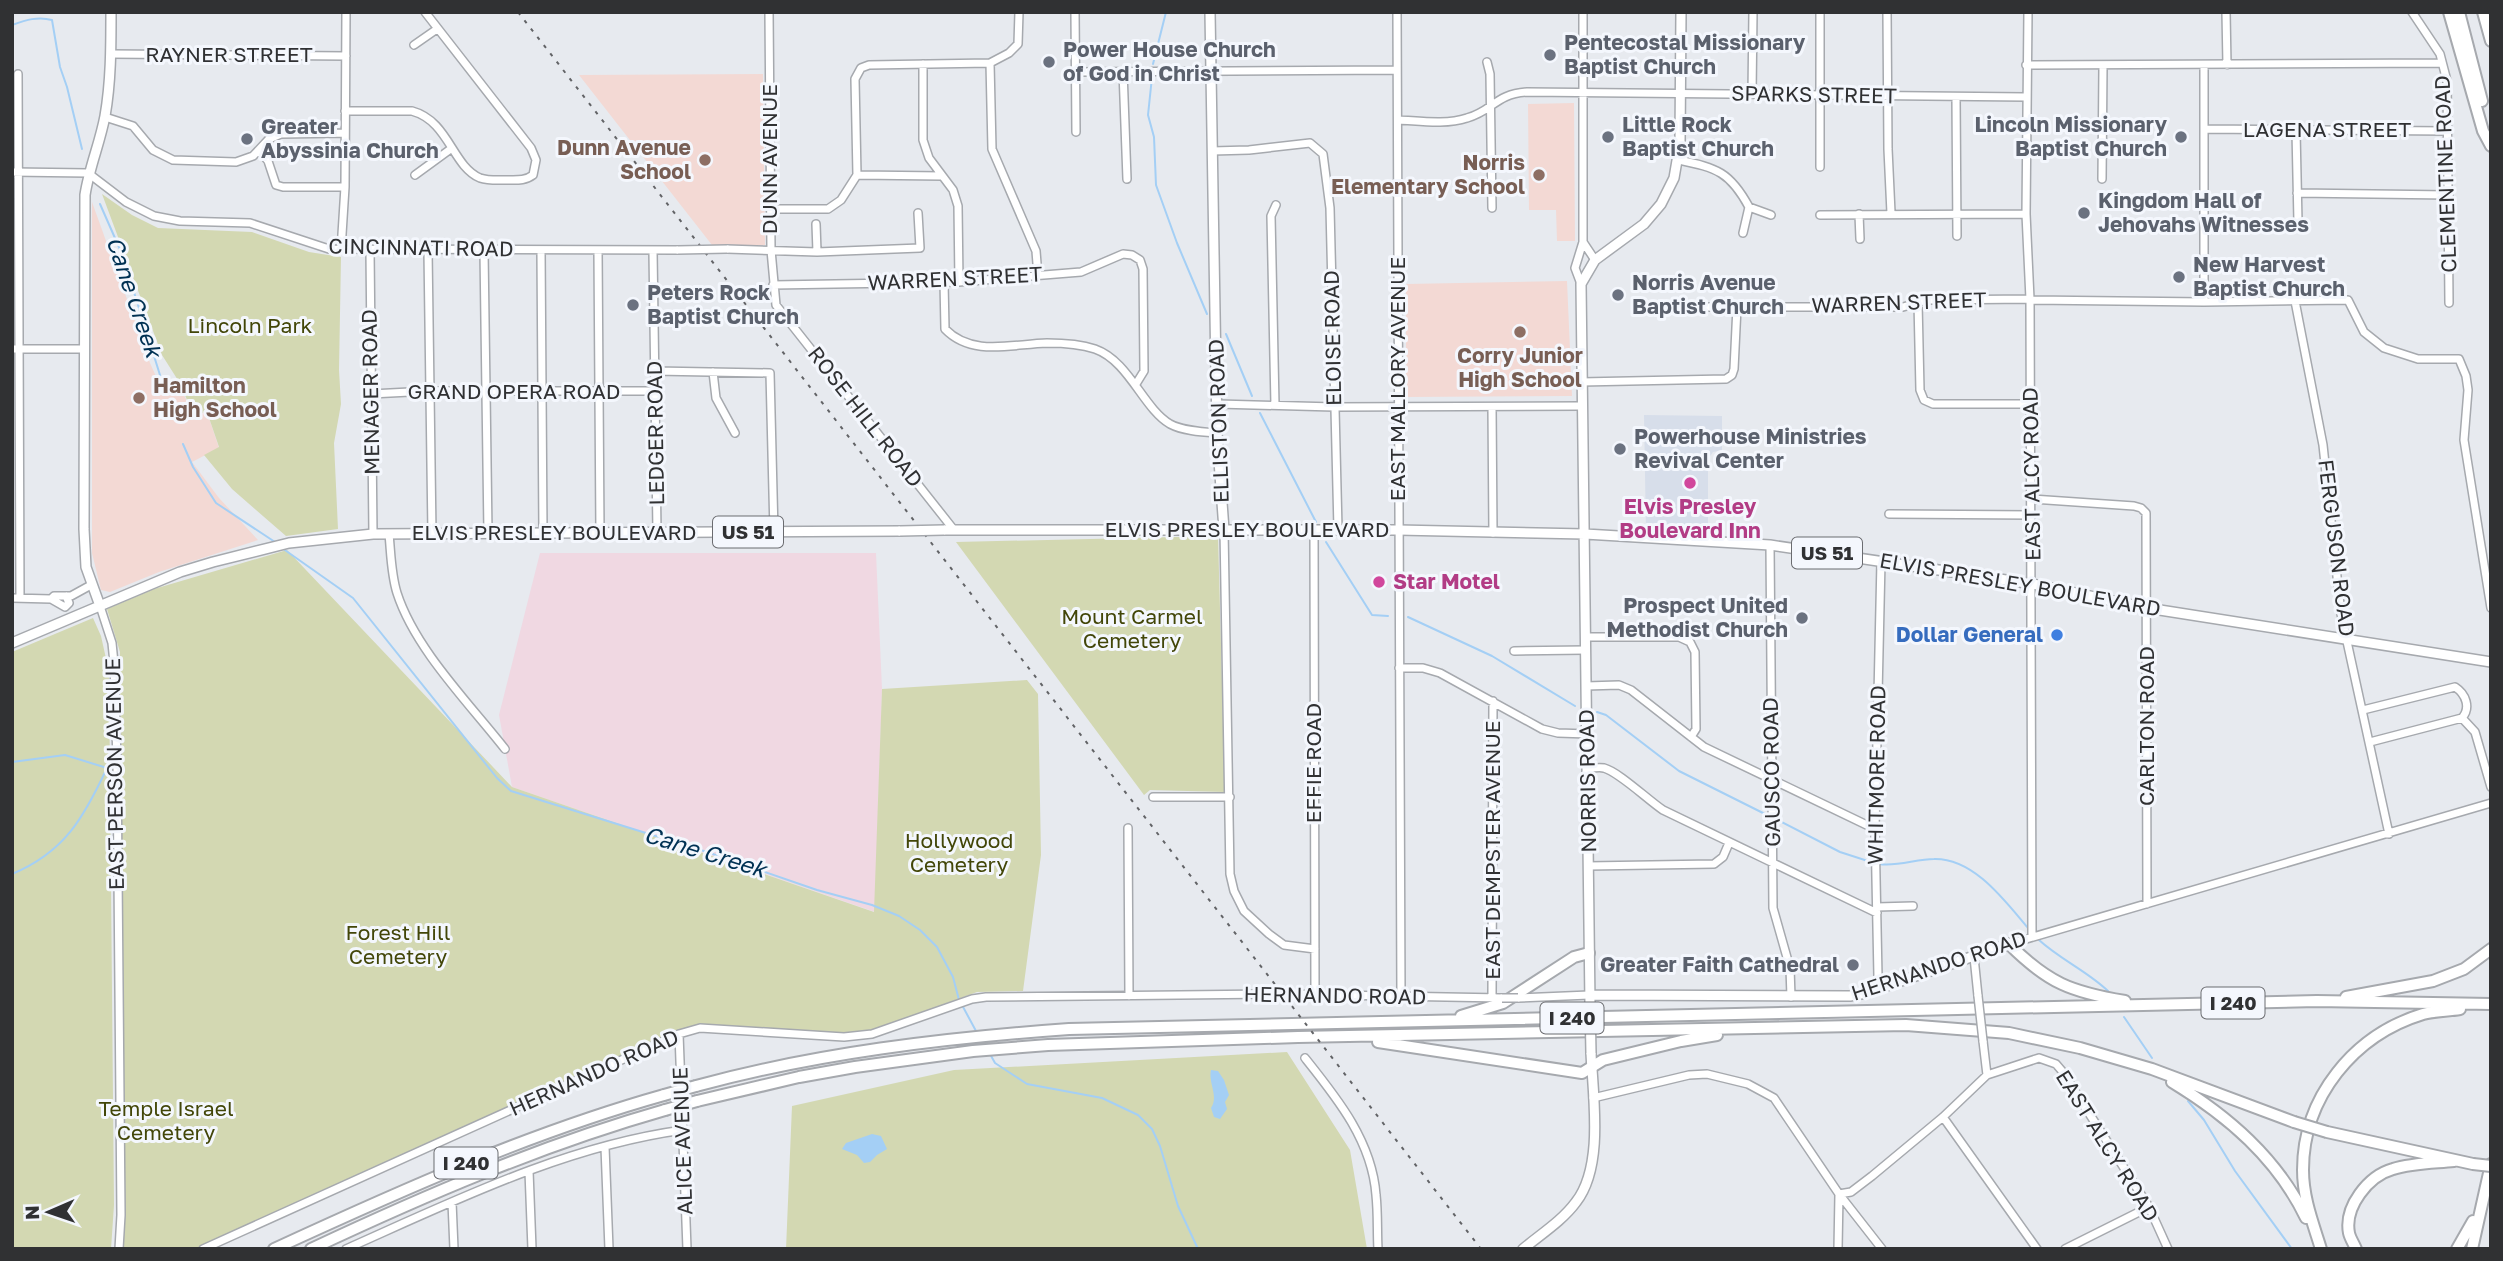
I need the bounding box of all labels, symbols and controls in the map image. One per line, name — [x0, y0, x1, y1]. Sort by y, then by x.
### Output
place label: Pentecostal Missionary Baptist Church — [1564, 29, 1806, 79]
place label: Power House Church of God in Christ — [1063, 36, 1276, 86]
street label: RAYNER STREET — [145, 41, 313, 67]
marker: Pentecostal Missionary Baptist Church — [1542, 47, 1558, 63]
marker: Power House Church of God in Christ — [1041, 54, 1057, 70]
street label: CLEMENTINE ROAD — [2429, 75, 2461, 273]
street label: SPARKS STREET — [1731, 80, 1897, 108]
street label: DUNN AVENUE — [756, 84, 782, 234]
place label: Little Rock Baptist Church — [1622, 111, 1774, 161]
place label: Lincoln Missionary Baptist Church — [1974, 111, 2167, 161]
place label: Greater Abyssinia Church — [261, 113, 439, 163]
street label: LAGENA STREET — [2243, 116, 2411, 142]
marker: Little Rock Baptist Church — [1600, 129, 1616, 145]
marker: Lincoln Missionary Baptist Church — [2173, 129, 2189, 145]
marker: Greater Abyssinia Church — [239, 131, 255, 147]
place label: Dunn Avenue School — [557, 134, 691, 184]
place label: Norris Elementary School — [1331, 149, 1525, 199]
marker: Dunn Avenue School — [697, 152, 713, 168]
marker: Norris Elementary School — [1531, 167, 1547, 183]
place label: Kingdom Hall of Jehovahs Witnesses — [2098, 187, 2309, 237]
marker: Kingdom Hall of Jehovahs Witnesses — [2076, 205, 2092, 221]
street label: CINCINNATI ROAD — [328, 232, 514, 262]
water label: Cane Creek — [101, 233, 169, 363]
place label: New Harvest Baptist Church — [2193, 251, 2345, 301]
street label: EAST MALLORY AVENUE — [1384, 257, 1410, 501]
street label: WARREN STREET — [867, 260, 1043, 296]
place label: Norris Avenue Baptist Church — [1632, 269, 1784, 319]
marker: New Harvest Baptist Church — [2171, 269, 2187, 285]
street label: ELOISE ROAD — [1318, 270, 1346, 406]
place label: Peters Rock Baptist Church — [647, 279, 799, 329]
street label: WARREN STREET — [1811, 286, 1987, 318]
marker: Norris Avenue Baptist Church — [1610, 287, 1626, 303]
marker: Peters Rock Baptist Church — [625, 297, 641, 313]
street label: MENAGER ROAD — [356, 309, 384, 475]
park label: Lincoln Park — [188, 312, 313, 338]
marker: Corry Junior High School — [1512, 324, 1528, 340]
street label: ELLISTON ROAD — [1202, 339, 1234, 503]
street label: ROSE HILL ROAD — [803, 341, 929, 492]
place label: Corry Junior High School — [1457, 342, 1583, 392]
street label: LEDGER ROAD — [641, 360, 669, 506]
place label: Hamilton High School — [153, 372, 277, 422]
street label: GRAND OPERA ROAD — [408, 378, 620, 404]
street label: EAST ALCY ROAD — [2016, 387, 2046, 561]
marker: Hamilton High School — [131, 390, 147, 406]
place label: Powerhouse Ministries Revival Center — [1634, 423, 1867, 473]
marker: Powerhouse Ministries Revival Center — [1612, 441, 1628, 457]
street label: FERGUSON ROAD — [2313, 458, 2361, 638]
marker: Elvis Presley Boulevard Inn — [1682, 475, 1698, 491]
place label: Elvis Presley Boulevard Inn — [1619, 493, 1761, 543]
road number: US 51 — [713, 516, 783, 548]
street label: ELVIS PRESLEY BOULEVARD — [1104, 516, 1390, 542]
street label: ELVIS PRESLEY BOULEVARD — [411, 519, 697, 545]
road number: US 51 — [1792, 538, 1862, 568]
street label: ELVIS PRESLEY BOULEVARD — [1878, 546, 2163, 622]
place label: Star Motel — [1393, 568, 1500, 594]
marker: Star Motel — [1371, 574, 1387, 590]
place label: Prospect United Methodist Church — [1607, 592, 1788, 642]
park label: Mount Carmel Cemetery — [1061, 603, 1203, 653]
marker: Prospect United Methodist Church — [1794, 610, 1810, 626]
place label: Dollar General — [1896, 621, 2043, 647]
marker: Dollar General — [2049, 627, 2065, 643]
street label: CARLTON ROAD — [2133, 646, 2159, 806]
street label: EAST PERSON AVENUE — [99, 658, 129, 890]
street label: WHITMORE ROAD — [1861, 685, 1891, 865]
street label: GAUSCO ROAD — [1757, 697, 1785, 847]
street label: EFFIE ROAD — [1300, 703, 1326, 823]
street label: NORRIS ROAD — [1573, 709, 1601, 853]
street label: EAST DEMPSTER AVENUE — [1479, 720, 1505, 980]
water label: Cane Creek — [641, 819, 772, 883]
park label: Hollywood Cemetery — [905, 827, 1013, 877]
park label: Forest Hill Cemetery — [346, 919, 450, 969]
street label: HERNANDO ROAD — [1848, 924, 2030, 1006]
place label: Greater Faith Cathedral — [1600, 951, 1839, 977]
marker: Greater Faith Cathedral — [1845, 957, 1861, 973]
street label: HERNANDO ROAD — [1243, 980, 1427, 1010]
road number: I 240 — [2202, 987, 2264, 1018]
road number: I 240 — [1540, 1002, 1604, 1034]
street label: HERNANDO ROAD — [505, 1023, 682, 1121]
street label: EAST ALCY ROAD — [2051, 1065, 2165, 1226]
street label: ALICE AVENUE — [666, 1067, 698, 1216]
park label: Temple Israel Cemetery — [98, 1095, 234, 1145]
road number: I 240 — [434, 1148, 498, 1178]
north arrow — [14, 1177, 84, 1247]
text: N — [20, 1205, 43, 1220]

